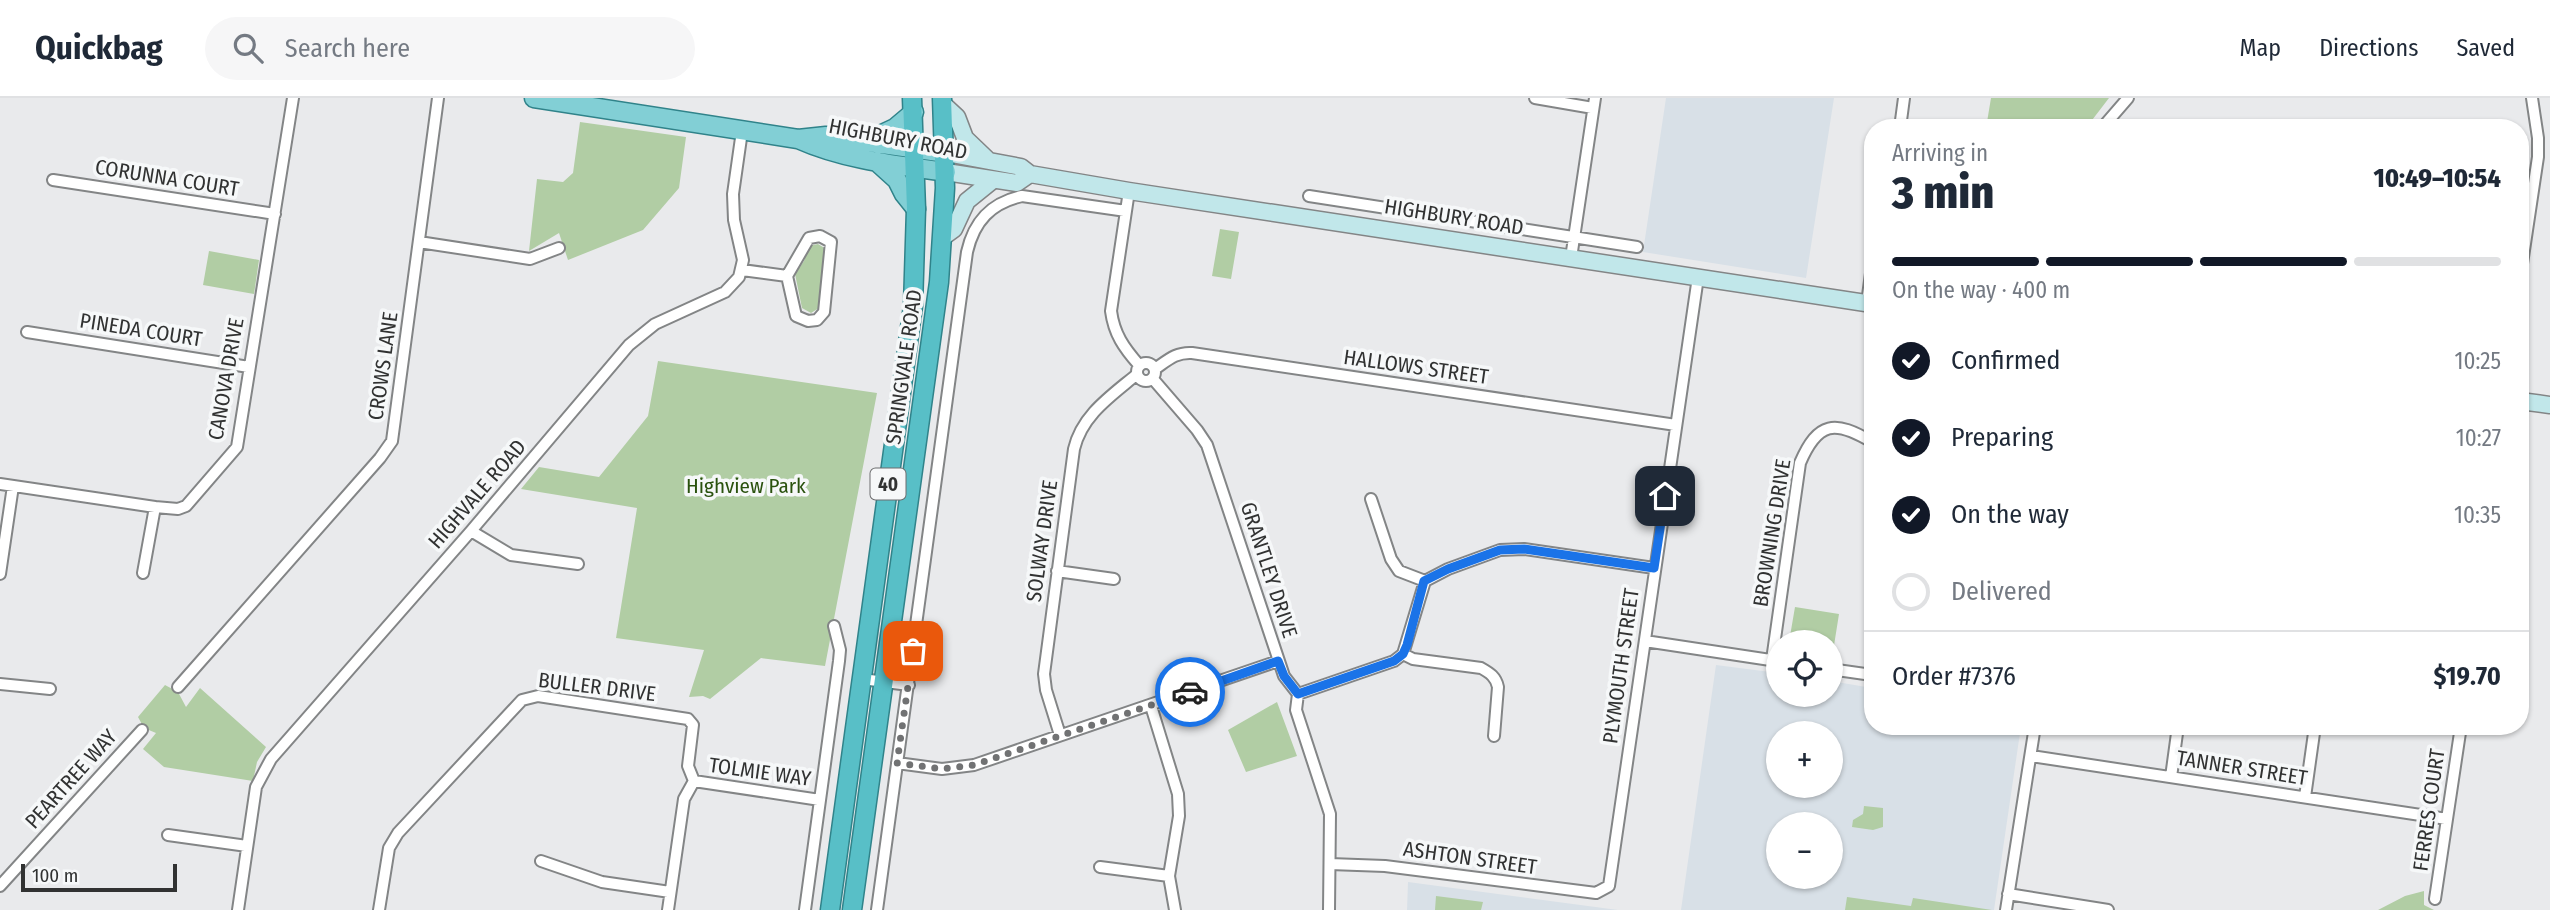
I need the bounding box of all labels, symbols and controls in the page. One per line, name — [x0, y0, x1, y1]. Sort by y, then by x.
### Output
search box — [205, 17, 695, 80]
text: Quickbag — [35, 28, 163, 68]
icon: search — [229, 29, 267, 67]
text: Search here — [285, 33, 410, 64]
text: Map — [2240, 34, 2281, 62]
text: Directions — [2319, 34, 2418, 62]
text: Saved — [2456, 34, 2515, 62]
street label: HIGHBURY ROAD — [827, 113, 969, 165]
text: Arriving in — [1892, 139, 1988, 167]
street label: CORUNNA COURT — [93, 154, 241, 202]
text: 10:49–10:54 — [2373, 163, 2501, 194]
text: 3 min — [1892, 165, 1994, 220]
street label: HIGHBURY ROAD — [1383, 193, 1525, 241]
text: On the way · 400 m — [1892, 276, 2070, 304]
street label: SPRINGVALE ROAD — [880, 288, 928, 446]
street label: PINEDA COURT — [78, 307, 204, 353]
street label: CROWS LANE — [363, 310, 403, 422]
street label: CANOVA DRIVE — [202, 316, 250, 442]
icon: check — [1892, 342, 1930, 380]
street label: HALLOWS STREET — [1342, 344, 1490, 390]
text: Confirmed — [1951, 345, 2061, 376]
text: 10:25 — [2454, 347, 2501, 375]
icon: check — [1892, 419, 1930, 457]
text: Preparing — [1951, 422, 2053, 453]
text: 10:27 — [2456, 424, 2501, 452]
street label: HIGHVALE ROAD — [423, 434, 531, 554]
street label: BROWNING DRIVE — [1747, 457, 1797, 609]
pin — [1635, 466, 1695, 526]
road number: 40 — [870, 468, 906, 500]
park label: Highview Park — [686, 473, 806, 499]
icon: home — [1646, 477, 1684, 515]
street label: SOLWAY DRIVE — [1021, 478, 1063, 604]
icon: check — [1892, 496, 1930, 534]
street label: GRANTLEY DRIVE — [1235, 499, 1303, 641]
text: On the way — [1951, 499, 2069, 530]
text: 10:35 — [2454, 501, 2501, 529]
text: Delivered — [1951, 576, 2052, 607]
street label: PLYMOUTH STREET — [1597, 586, 1645, 745]
pin — [883, 621, 943, 681]
map controls — [1766, 630, 1843, 889]
button: locate — [1766, 630, 1843, 707]
icon: bag — [894, 632, 932, 670]
courier — [1155, 657, 1225, 727]
text: Order #7376 — [1892, 661, 2016, 692]
text: $19.70 — [2434, 661, 2501, 692]
street label: BULLER DRIVE — [537, 667, 657, 707]
icon: car — [1171, 673, 1209, 711]
button: + — [1766, 721, 1843, 798]
street label: PEARTREE WAY — [20, 723, 123, 834]
street label: TANNER STREET — [2175, 745, 2309, 791]
street label: FERRES COURT — [2408, 747, 2451, 873]
street label: TOLMIE WAY — [707, 752, 813, 792]
button: − — [1766, 812, 1843, 889]
street label: ASHTON STREET — [1402, 836, 1539, 880]
scale bar — [21, 861, 177, 893]
text: 100 m — [32, 864, 78, 887]

